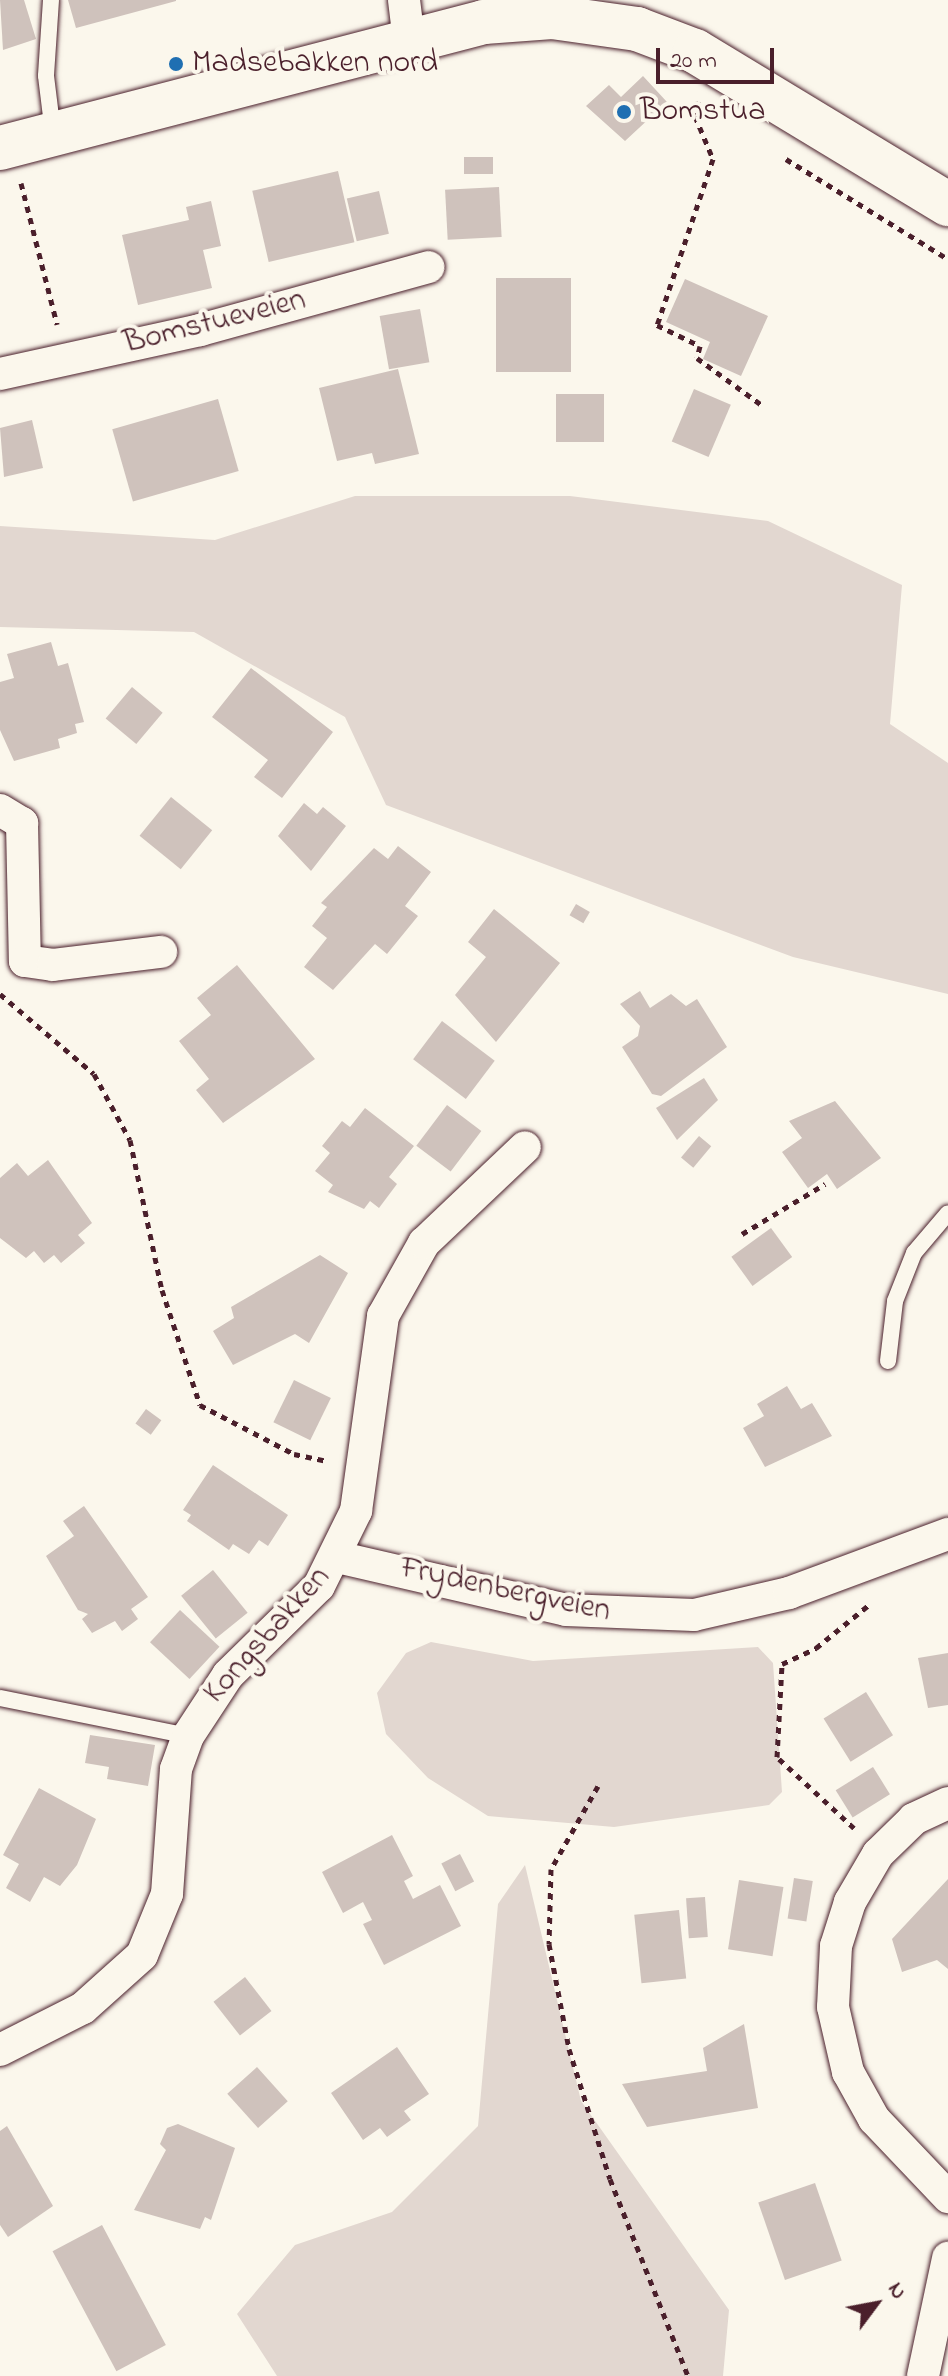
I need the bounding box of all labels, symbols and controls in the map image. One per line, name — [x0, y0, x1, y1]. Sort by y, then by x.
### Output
scale bar — [660, 32, 778, 82]
text: 20 m — [670, 44, 717, 79]
place label: Madsebakken nord — [192, 45, 438, 83]
marker: Madsebakken nord — [167, 55, 185, 73]
place label: Bomstua — [640, 93, 766, 131]
marker: Bomstua — [615, 103, 633, 121]
street label: Bomstueveien — [120, 282, 310, 364]
street label: Frydenbergveien — [396, 1550, 614, 1632]
street label: Kongsbakken — [197, 1560, 339, 1712]
north arrow — [836, 2264, 916, 2344]
text: N — [879, 2276, 914, 2306]

